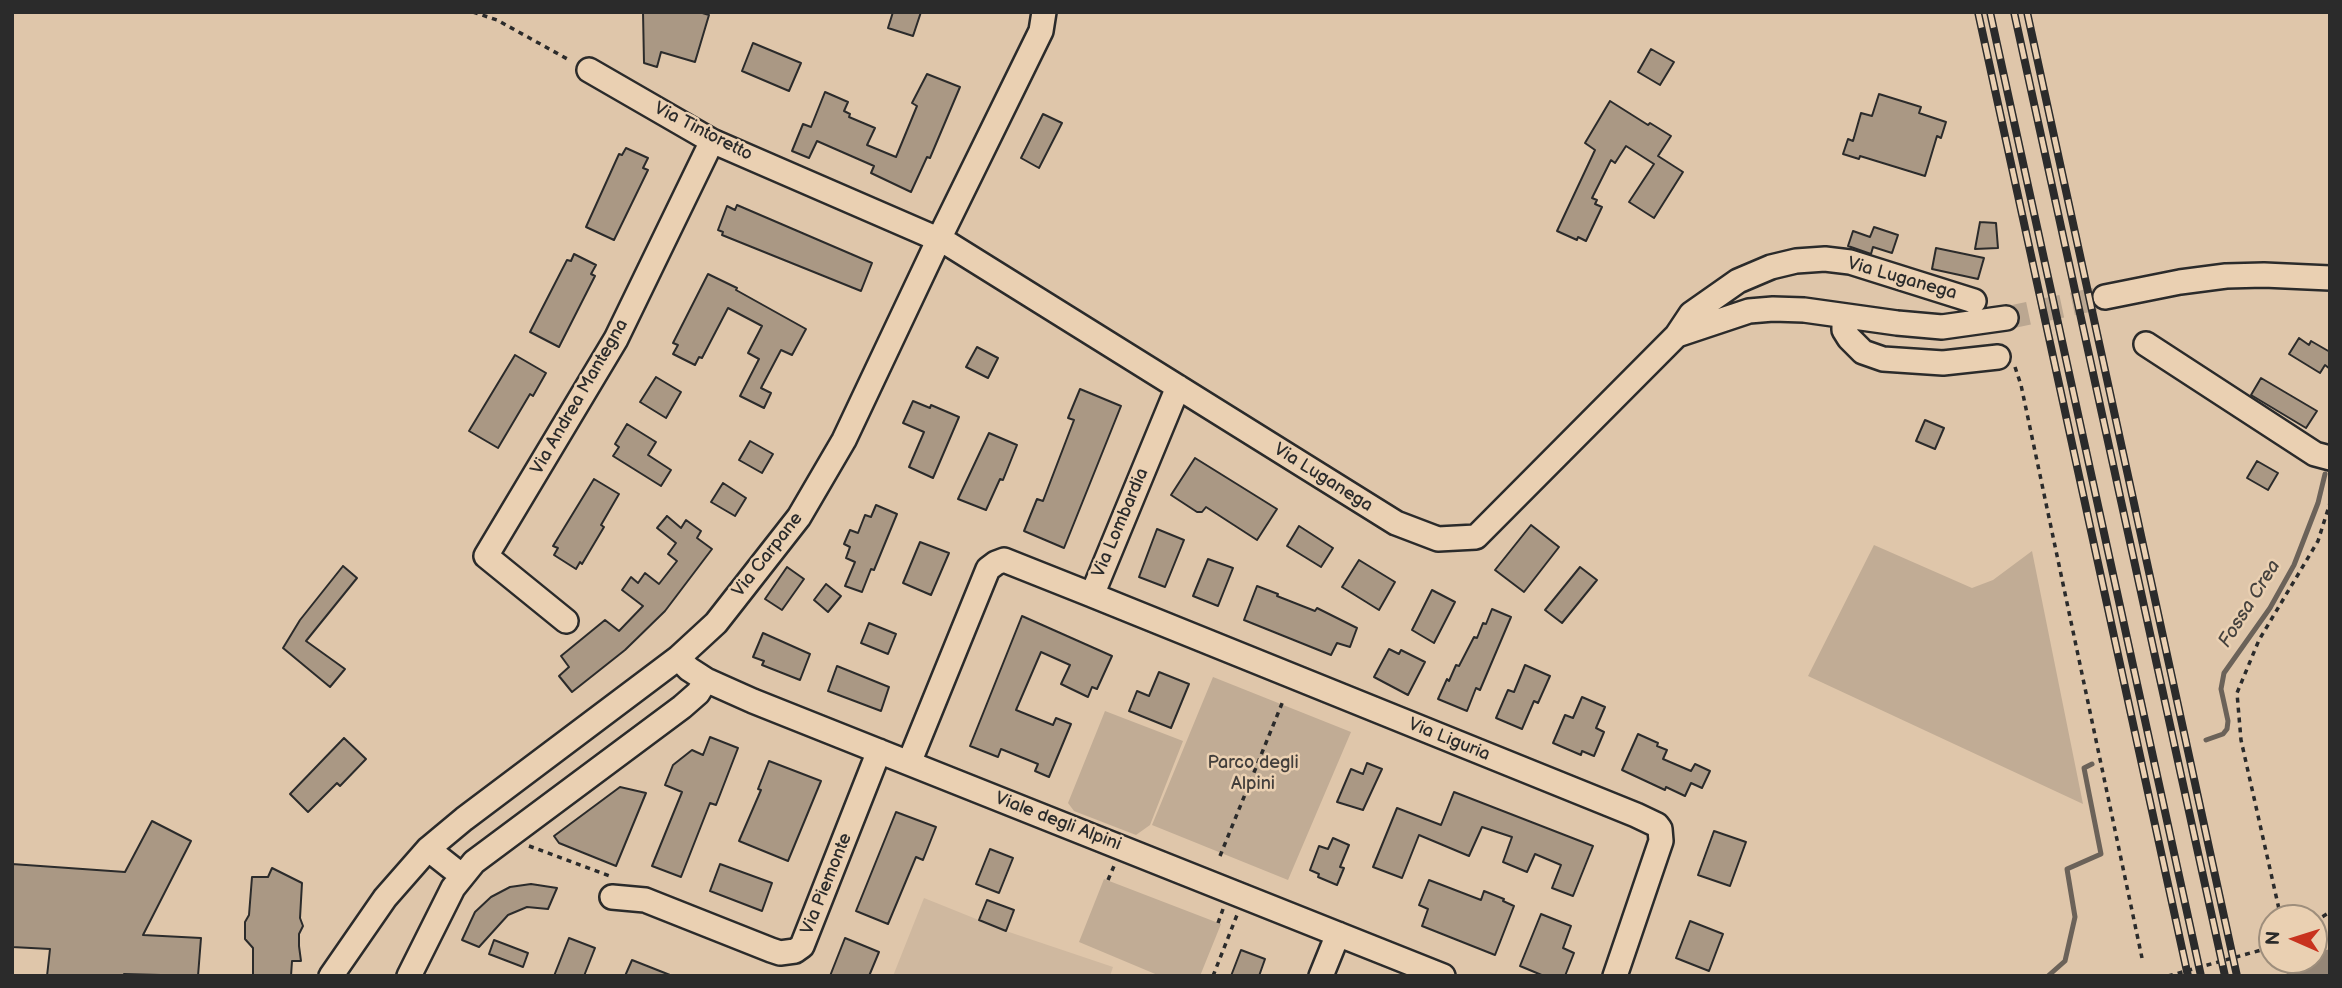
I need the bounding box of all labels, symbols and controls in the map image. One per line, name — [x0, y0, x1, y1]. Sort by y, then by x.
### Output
street label: Via Tintoretto — [650, 98, 756, 166]
street label: Via Luganega — [1845, 253, 1959, 305]
street label: Via Andrea Mantegna — [527, 315, 633, 479]
street label: Via Luganega — [1269, 439, 1377, 517]
street label: Via Lombardia — [1088, 465, 1154, 581]
street label: Via Carpane — [728, 508, 808, 602]
water label: Fossa Crea — [2214, 556, 2286, 652]
street label: Via Liguria — [1405, 714, 1493, 766]
park label: Parco degli Alpini — [1207, 752, 1299, 794]
street label: Viale degli Alpini — [992, 788, 1124, 856]
street label: Via Piemonte — [797, 830, 857, 938]
north arrow — [2258, 904, 2328, 974]
text: N — [2262, 930, 2285, 946]

